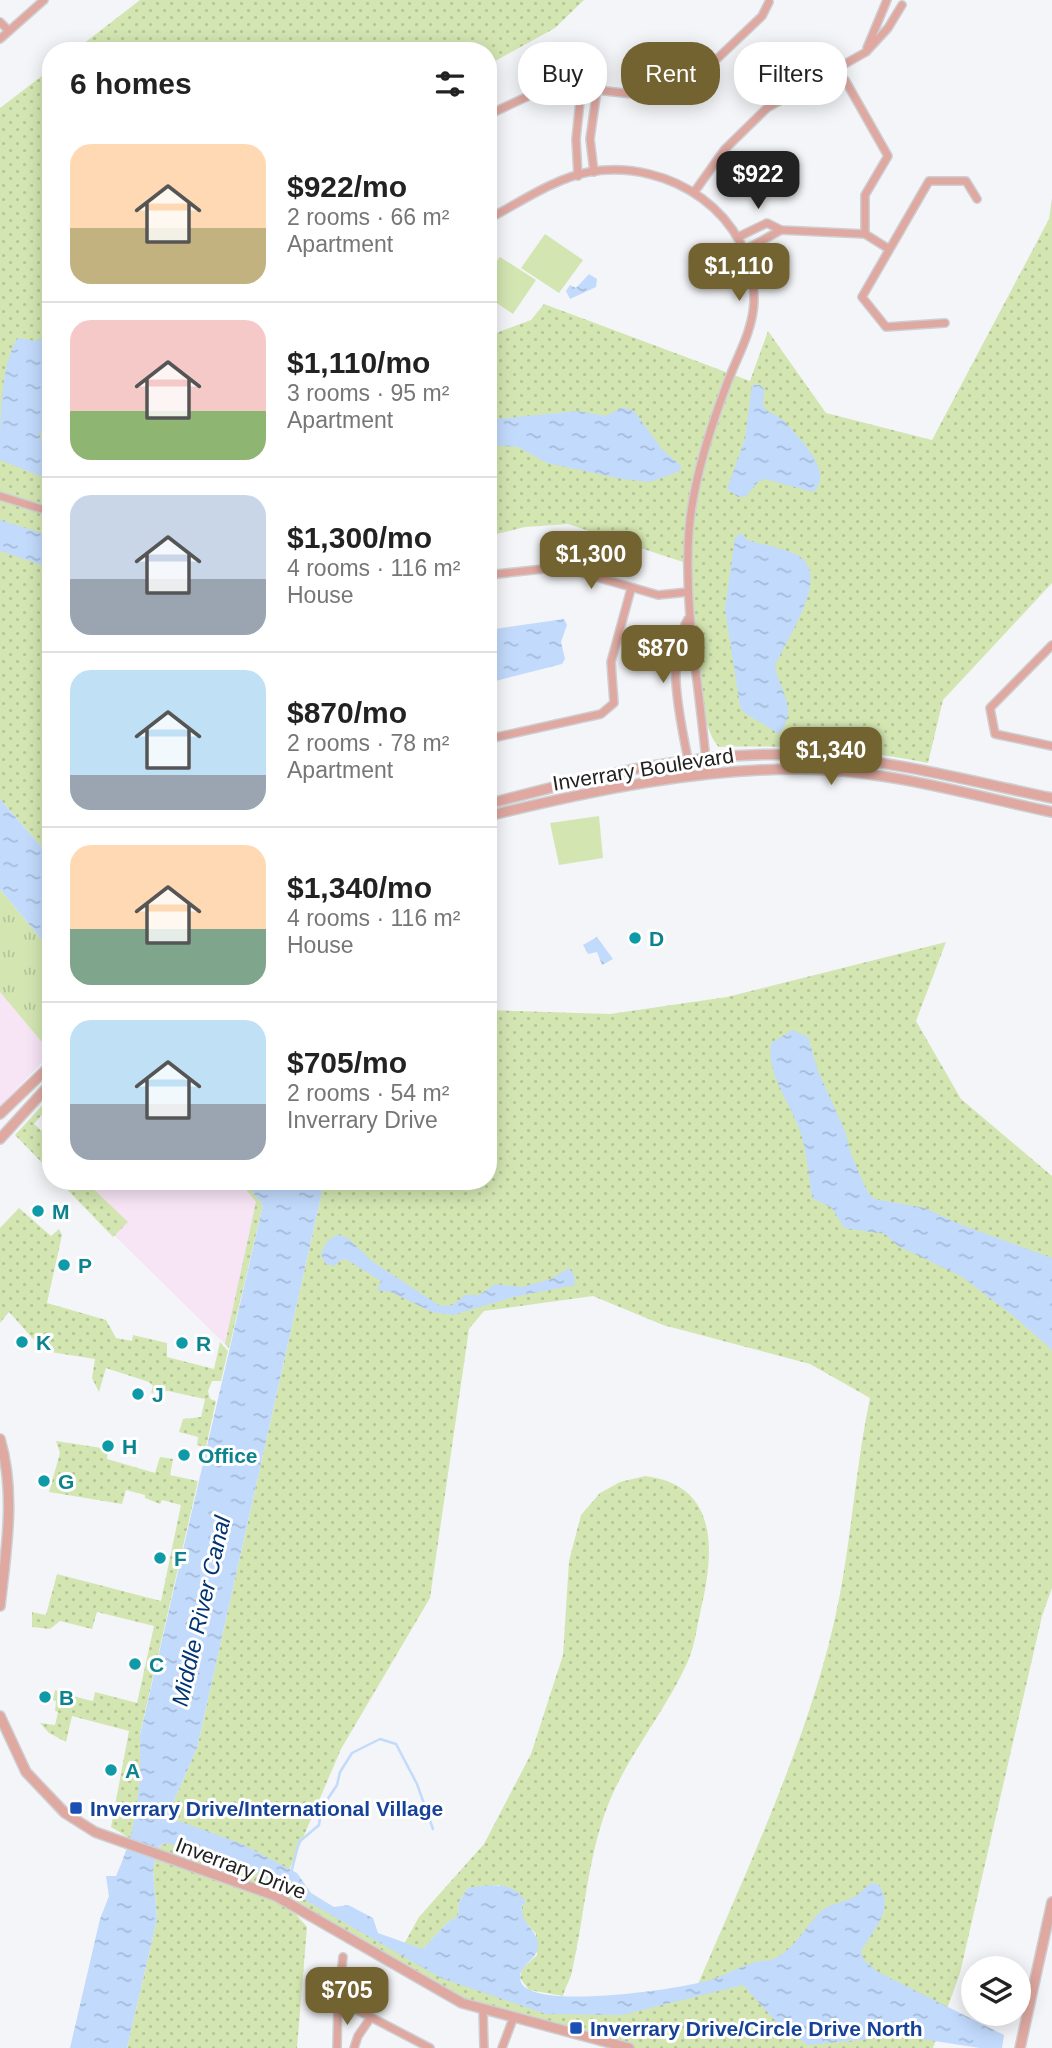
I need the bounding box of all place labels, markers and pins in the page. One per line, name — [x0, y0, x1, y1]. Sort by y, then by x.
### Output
pin: $922 — [717, 152, 799, 211]
pin: $1,110 — [682, 244, 796, 303]
pin: $1,300 — [534, 532, 648, 591]
pin: $870 — [622, 626, 704, 685]
pin: $1,340 — [774, 728, 888, 787]
place label: D — [649, 927, 664, 950]
marker: D — [627, 930, 643, 946]
place label: M — [52, 1200, 70, 1223]
marker: M — [30, 1203, 46, 1219]
place label: P — [78, 1254, 92, 1277]
marker: P — [56, 1257, 72, 1273]
place label: K — [36, 1331, 51, 1354]
place label: R — [196, 1332, 211, 1355]
marker: K — [14, 1334, 30, 1350]
marker: R — [174, 1335, 190, 1351]
place label: J — [152, 1383, 164, 1406]
marker: J — [130, 1386, 146, 1402]
place label: H — [122, 1435, 137, 1458]
marker: H — [100, 1438, 116, 1454]
place label: Office — [198, 1444, 258, 1467]
marker: Office — [176, 1447, 192, 1463]
place label: G — [58, 1470, 74, 1493]
marker: G — [36, 1473, 52, 1489]
place label: F — [174, 1547, 187, 1570]
marker: F — [152, 1550, 168, 1566]
place label: C — [149, 1653, 164, 1676]
marker: C — [127, 1656, 143, 1672]
place label: B — [59, 1686, 74, 1709]
marker: B — [37, 1689, 53, 1705]
place label: A — [125, 1759, 140, 1782]
marker: A — [103, 1762, 119, 1778]
place label: Inverrary Drive/International Village — [90, 1797, 443, 1820]
marker: Inverrary Drive/International Village — [68, 1800, 84, 1816]
pin: $705 — [306, 1968, 388, 2027]
place label: Inverrary Drive/Circle Drive North — [590, 2017, 923, 2040]
marker: Inverrary Drive/Circle Drive North — [568, 2020, 584, 2036]

